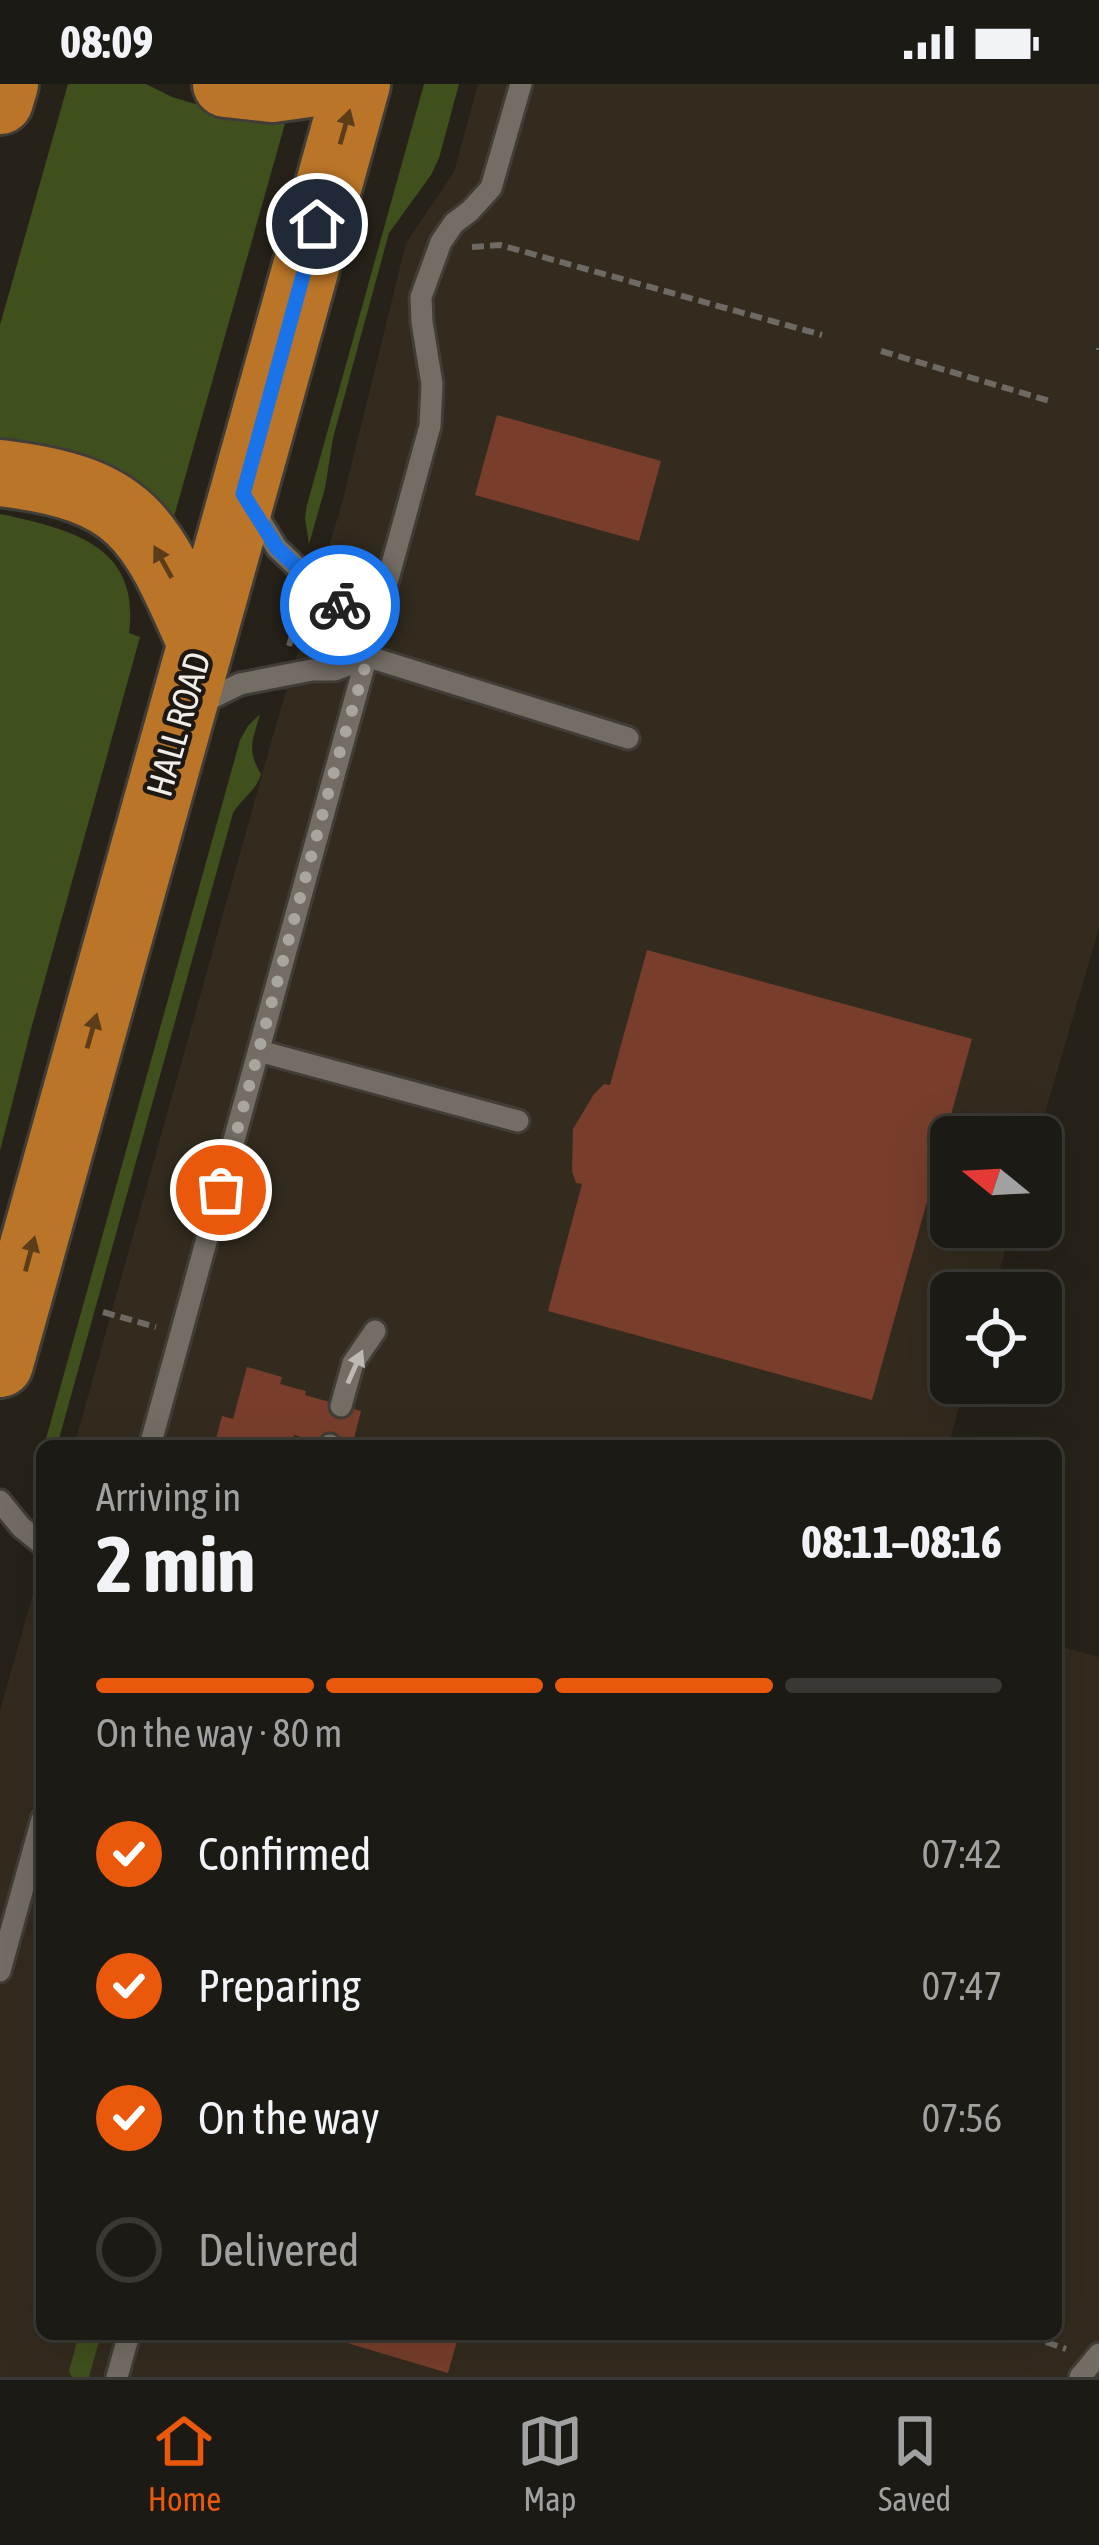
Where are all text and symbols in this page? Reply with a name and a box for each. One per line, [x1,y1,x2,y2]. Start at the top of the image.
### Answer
text: 08:09 [60,16,154,68]
one-way arrow [337,108,355,145]
pin [266,173,368,275]
icon: home [284,191,350,257]
one-way arrow [153,544,174,579]
courier [280,545,400,665]
icon: bike [307,572,373,638]
street label: HALL ROAD [137,647,219,801]
one-way arrow [83,1013,102,1050]
north arrow [930,1116,1062,1248]
map controls [930,1116,1062,1404]
pin [170,1139,272,1241]
icon: bag [188,1157,254,1223]
one-way arrow [21,1235,40,1272]
button: locate [930,1272,1062,1404]
one-way arrow [345,1349,365,1384]
text: Arriving in [96,1475,241,1519]
text: 08:11–08:16 [801,1516,1002,1568]
text: 2 min [96,1519,255,1609]
text: On the way · 80 m [96,1711,342,1755]
icon: check [96,1821,162,1887]
text: Confirmed [198,1828,371,1880]
text: 07:42 [922,1832,1002,1876]
icon: check [96,1953,162,2019]
text: Preparing [198,1960,361,2012]
text: 07:47 [922,1964,1002,2008]
icon: check [96,2085,162,2151]
text: On the way [198,2092,380,2144]
text: 07:56 [922,2096,1002,2140]
text: Delivered [198,2224,359,2276]
tab: Home [148,2408,221,2518]
tab: Map [517,2408,583,2518]
tab: Saved [878,2408,951,2518]

